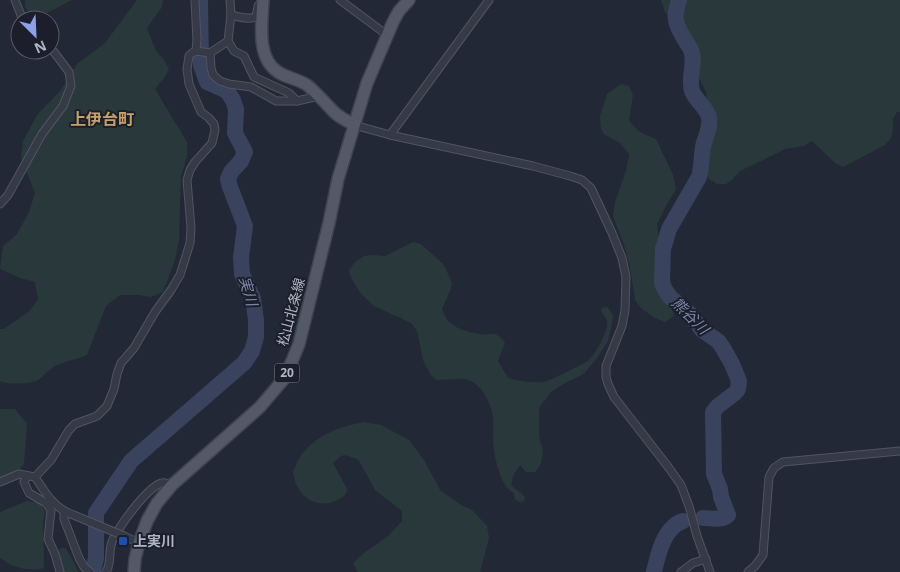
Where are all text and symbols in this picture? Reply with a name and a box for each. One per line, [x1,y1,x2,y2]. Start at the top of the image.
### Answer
north arrow [10,10,60,60]
text: N [31,36,50,58]
district label: 上伊台町 [70,108,134,130]
water label: 実川 [235,274,263,310]
street label: 松山北条線 [272,276,309,348]
water label: 熊谷川 [668,292,715,340]
road number: 20 [274,363,300,382]
place label: 上実川 [133,531,175,550]
marker: 上実川 [117,535,129,547]

